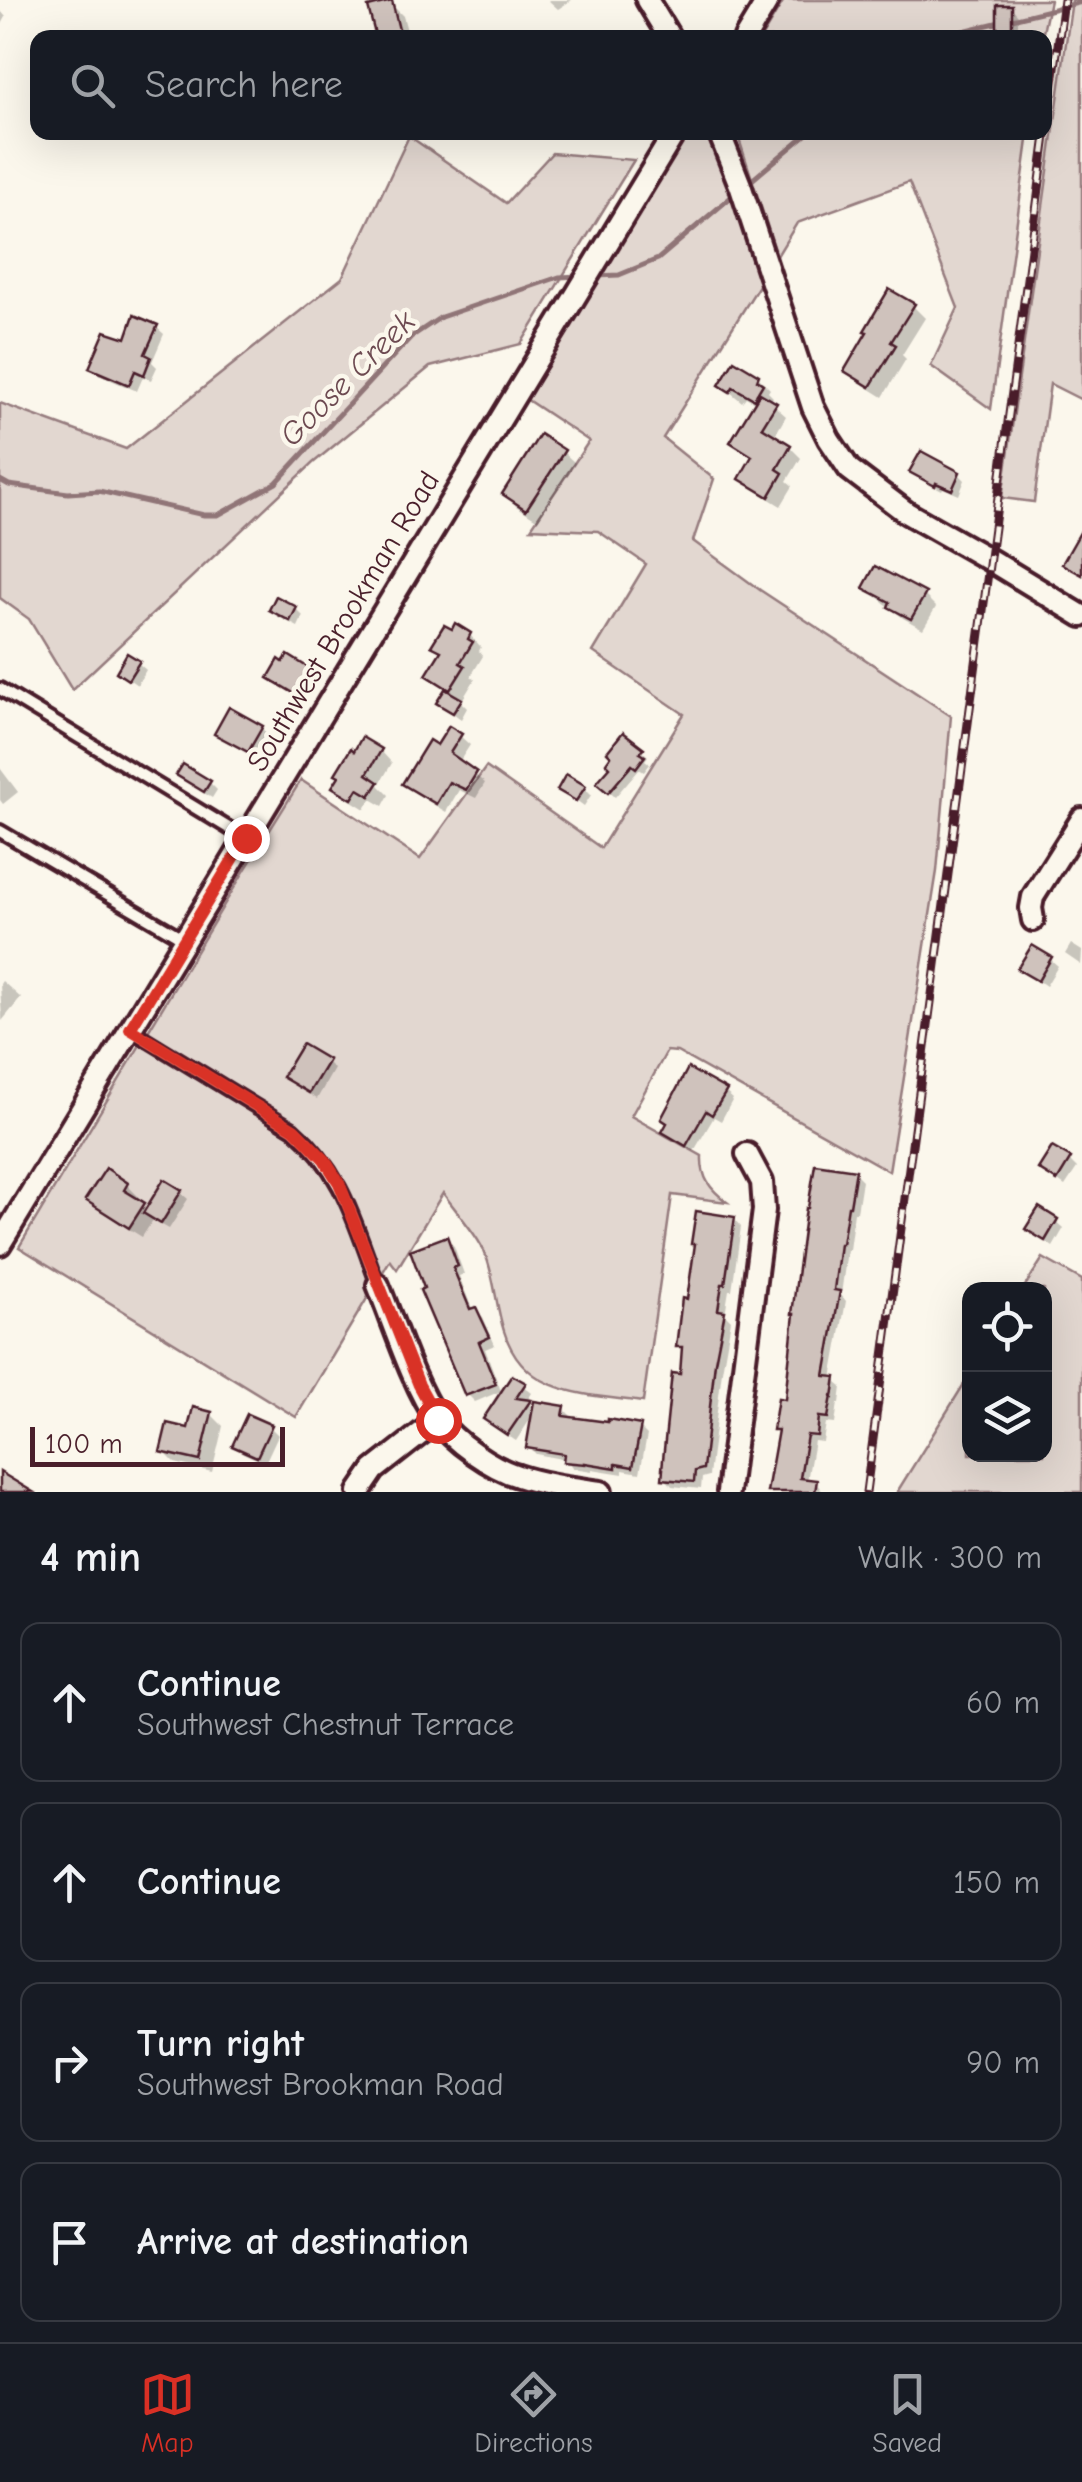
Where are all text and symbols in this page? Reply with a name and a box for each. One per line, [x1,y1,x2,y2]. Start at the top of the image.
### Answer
search box [30,30,1052,140]
icon: search [65,58,120,113]
text: Search here [145,63,343,107]
water label: Goose Creek [272,303,423,454]
street label: Southwest Brookman Road [240,465,447,778]
route end [224,816,270,862]
map controls [962,1282,1052,1462]
button: locate [962,1282,1052,1372]
button: layers [962,1372,1052,1462]
route start [416,1398,462,1444]
scale bar [30,1422,285,1466]
text: 100 m [45,1428,123,1460]
text: 4 min [40,1533,141,1582]
text: Walk · 300 m [858,1539,1042,1576]
text: Continue [137,1662,281,1706]
icon: ahead [42,1675,97,1730]
text: 60 m [966,1684,1040,1721]
text: Southwest Chestnut Terrace [137,1706,514,1743]
icon: ahead [42,1855,97,1910]
text: Continue [137,1860,281,1904]
text: 150 m [953,1864,1040,1901]
text: Turn right [137,2022,304,2066]
icon: right [42,2035,97,2090]
text: 90 m [966,2044,1040,2081]
text: Southwest Brookman Road [137,2066,504,2103]
icon: arrive [42,2215,97,2270]
text: Arrive at destination [137,2220,469,2264]
tab: Map [140,2367,195,2459]
tab: Directions [474,2367,593,2459]
tab: Saved [872,2367,942,2459]

